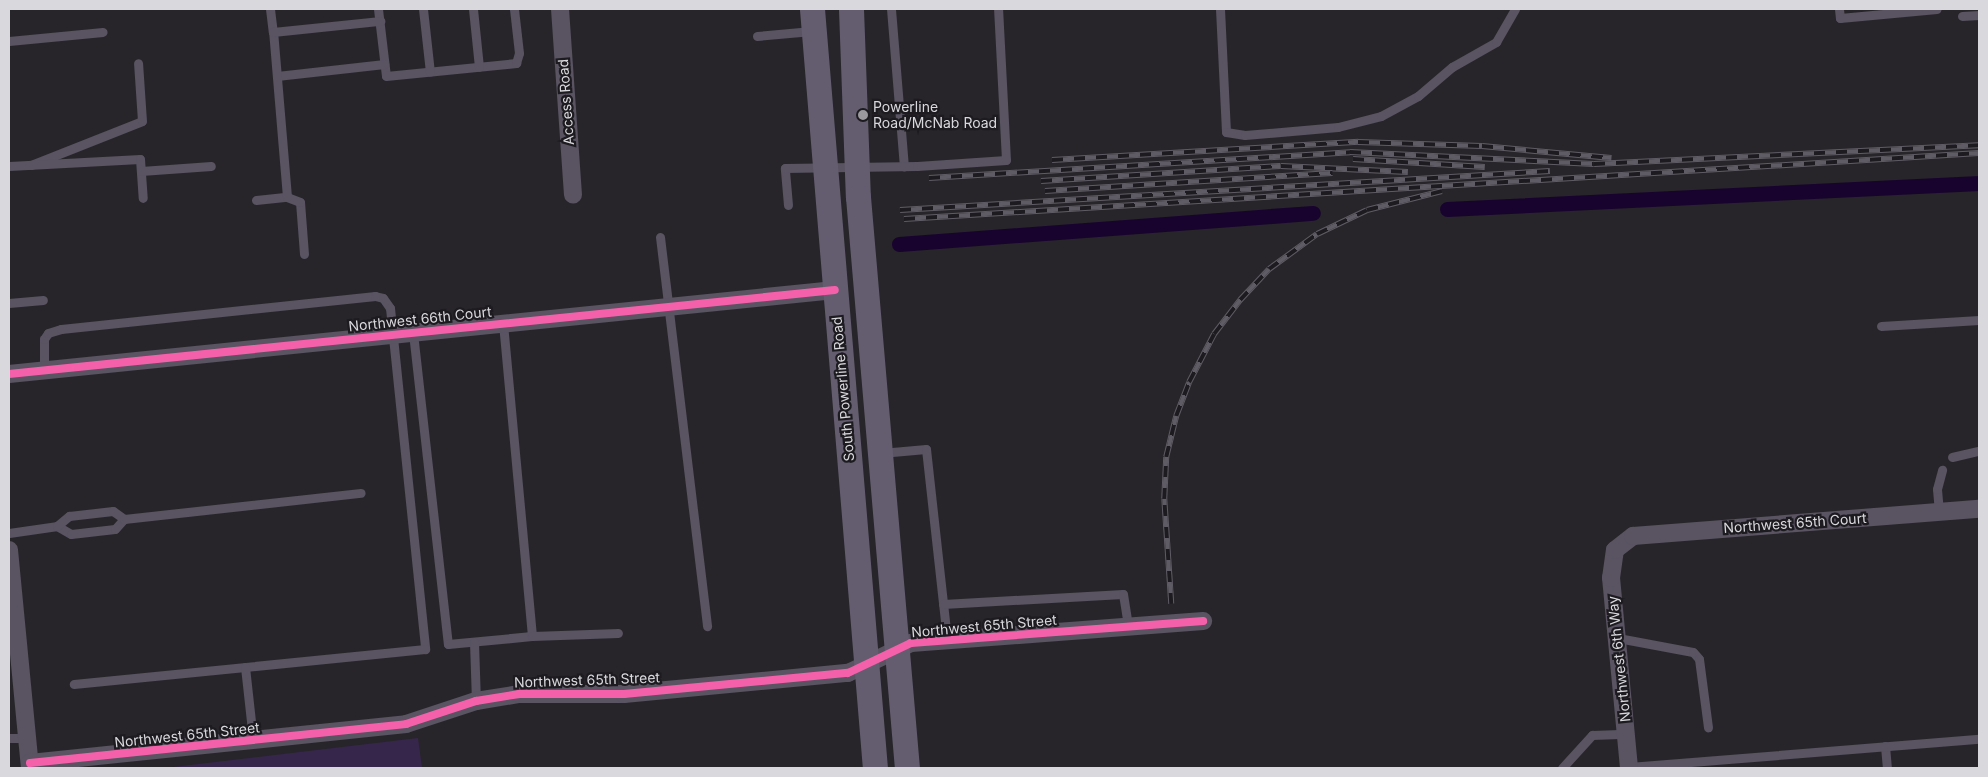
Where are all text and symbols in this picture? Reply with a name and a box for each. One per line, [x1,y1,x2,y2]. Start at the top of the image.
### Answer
street label: Access Road [555,58,577,146]
place label: Powerline Road/McNab Road [873,99,997,132]
marker: Powerline Road/McNab Road [857,109,869,121]
street label: Northwest 66th Court [348,303,492,335]
street label: South Powerline Road [828,316,858,462]
street label: Northwest 65th Court [1723,510,1867,536]
street label: Northwest 6th Way [1604,595,1634,723]
street label: Northwest 65th Street [911,611,1057,641]
street label: Northwest 65th Street [514,669,660,691]
street label: Northwest 65th Street [113,719,261,751]

